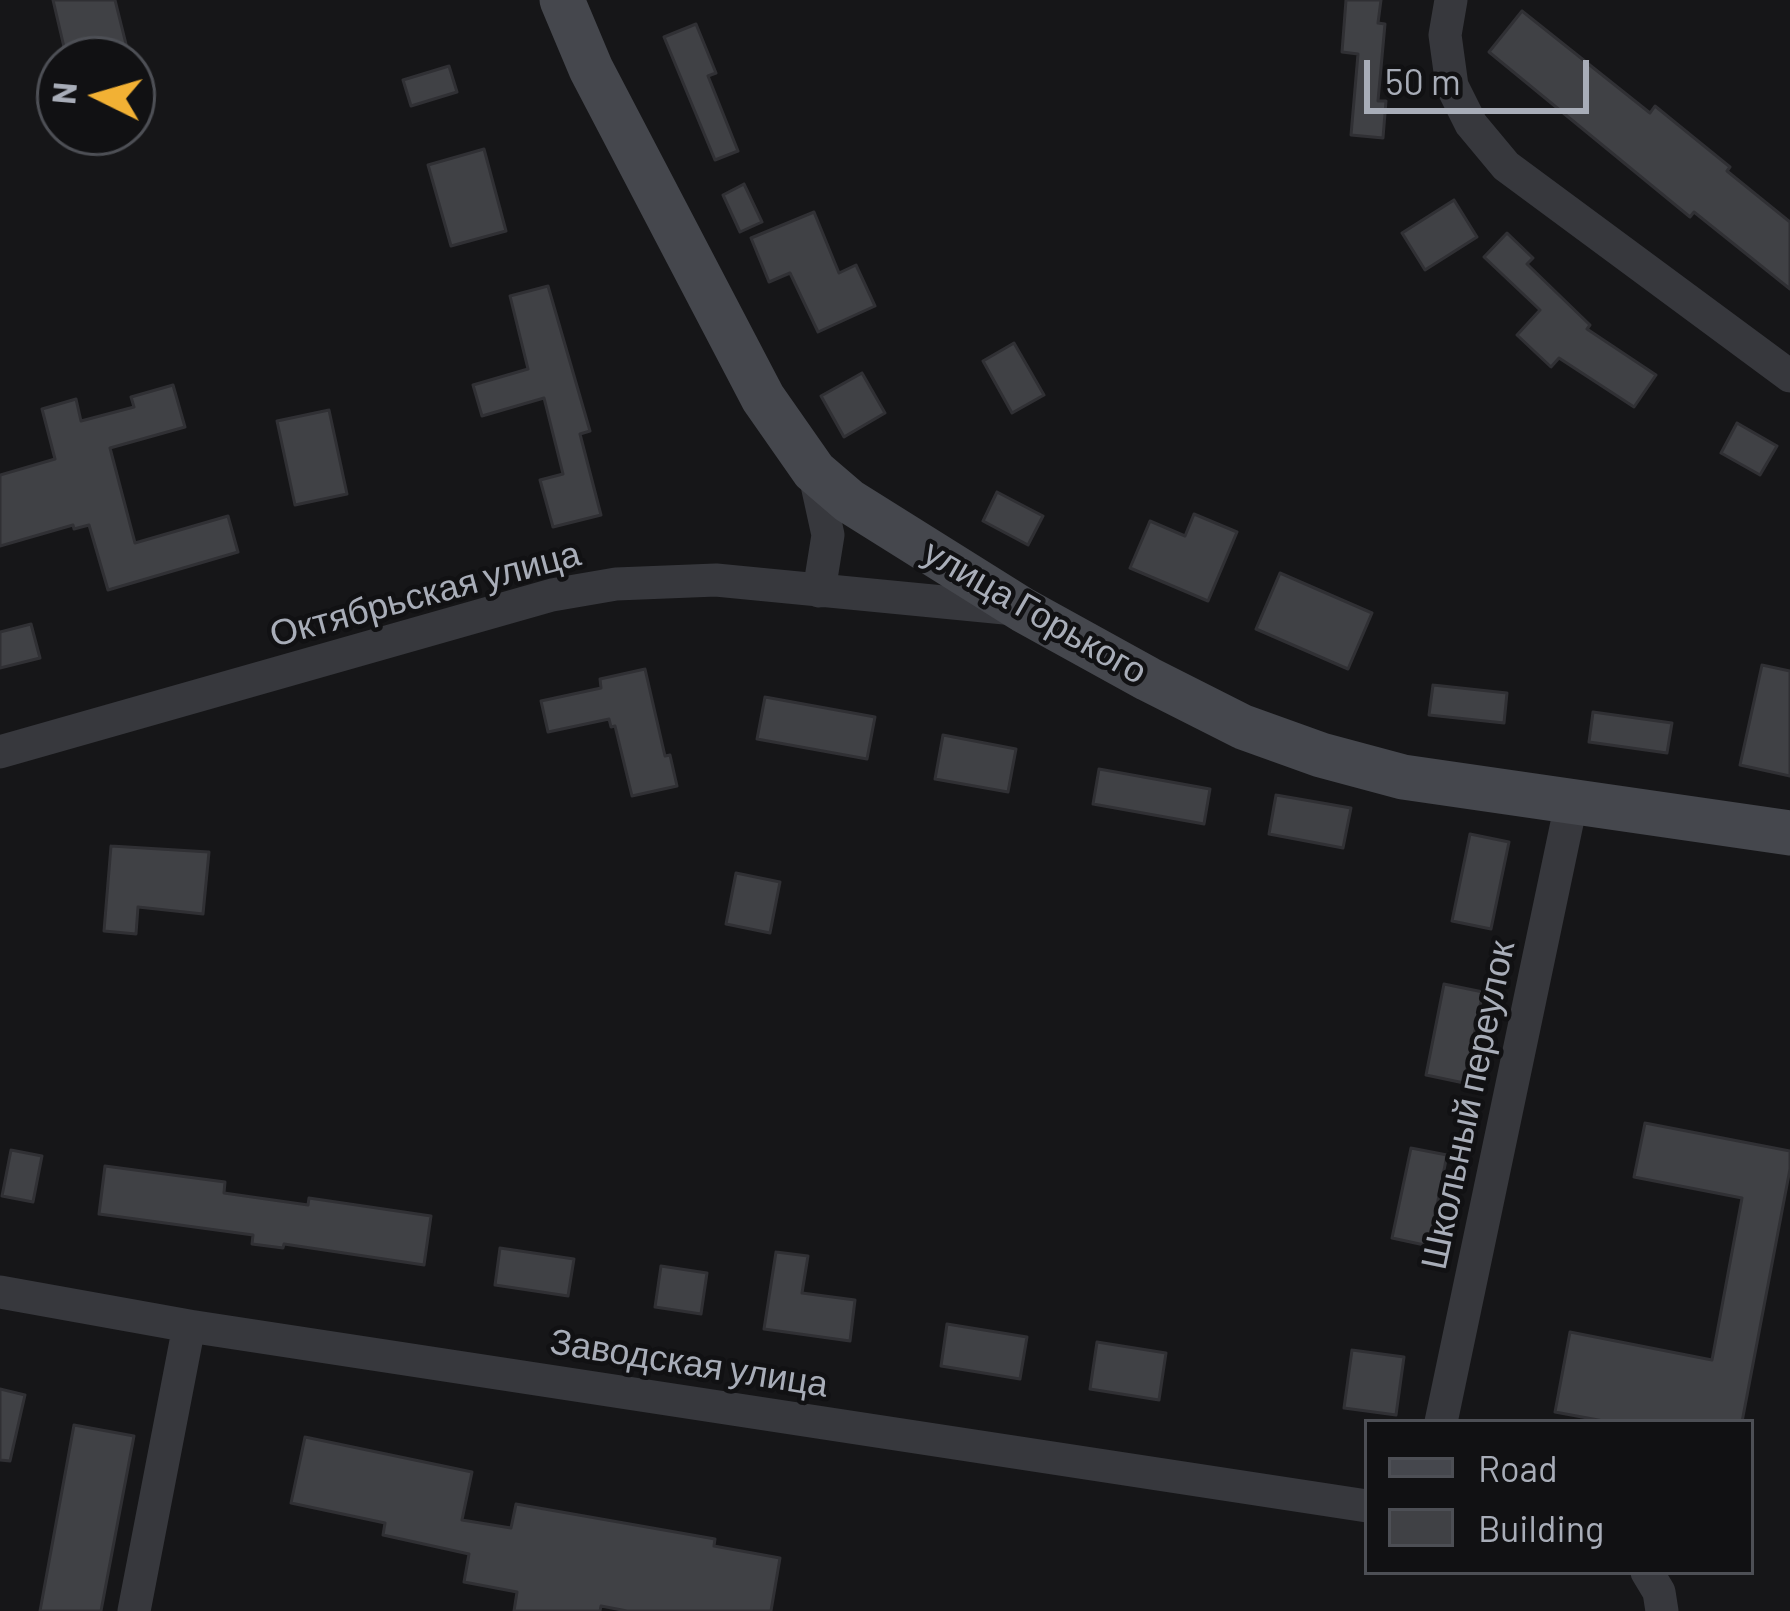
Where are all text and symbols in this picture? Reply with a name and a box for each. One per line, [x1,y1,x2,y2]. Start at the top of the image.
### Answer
north arrow [36,36,156,156]
scale bar [1370,36,1595,110]
text: 50 m [1385,59,1461,102]
text: N [42,80,84,106]
street label: улица Горького [916,531,1154,693]
street label: Октябрьская улица [265,532,585,656]
street label: Школьный переулок [1412,937,1524,1273]
street label: Заводская улица [547,1320,831,1406]
legend [1364,1419,1754,1575]
text: Road [1478,1446,1558,1489]
text: Building [1478,1506,1604,1549]

